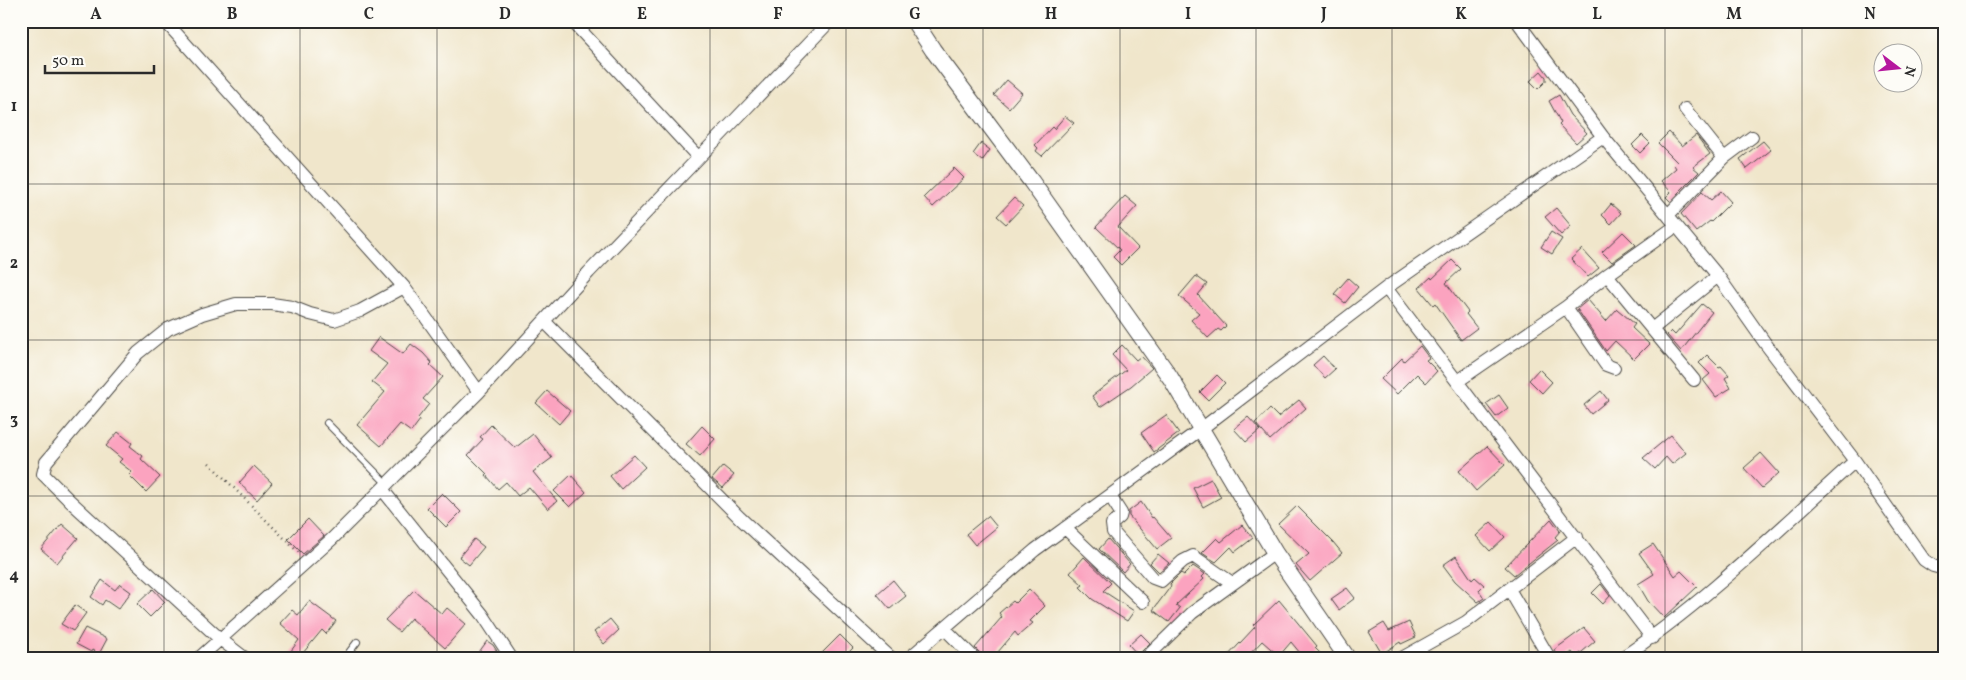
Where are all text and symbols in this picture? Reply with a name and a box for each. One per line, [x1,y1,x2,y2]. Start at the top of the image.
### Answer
text: A [90,4,102,26]
text: B [227,4,238,26]
text: C [364,4,374,26]
text: D [499,4,511,26]
text: E [637,4,647,26]
text: F [773,4,783,26]
text: G [909,4,921,26]
text: H [1045,4,1057,26]
text: I [1185,4,1191,26]
text: J [1320,4,1327,26]
text: K [1455,4,1467,26]
text: L [1592,4,1602,26]
text: M [1726,4,1742,26]
text: N [1864,4,1876,26]
scale bar [45,42,154,74]
north arrow [1874,42,1924,92]
text: 50 m [52,51,84,72]
text: N [1899,64,1920,79]
text: 1 [11,96,17,118]
text: 2 [10,253,18,275]
text: 3 [10,409,18,431]
text: 4 [9,565,19,587]

